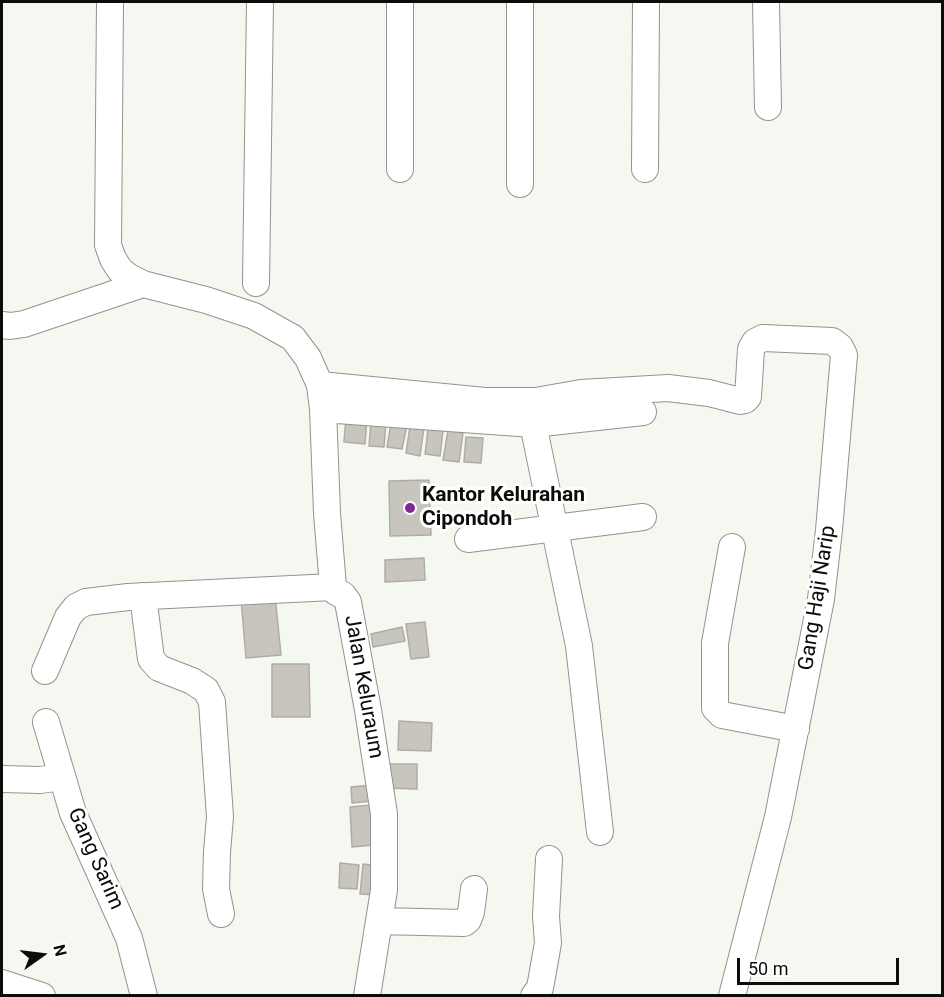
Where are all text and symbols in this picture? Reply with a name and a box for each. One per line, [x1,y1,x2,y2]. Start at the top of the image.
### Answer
place label: Kantor Kelurahan Cipondoh [422,483,585,533]
marker: Kantor Kelurahan Cipondoh [403,501,417,515]
street label: Gang Haji Narip [794,524,842,672]
street label: Jalan Keluraum [338,613,388,761]
street label: Gang Sarim [61,804,129,914]
north arrow [12,925,72,985]
text: N [49,943,71,958]
scale bar [740,946,902,984]
text: 50 m [748,958,788,979]

